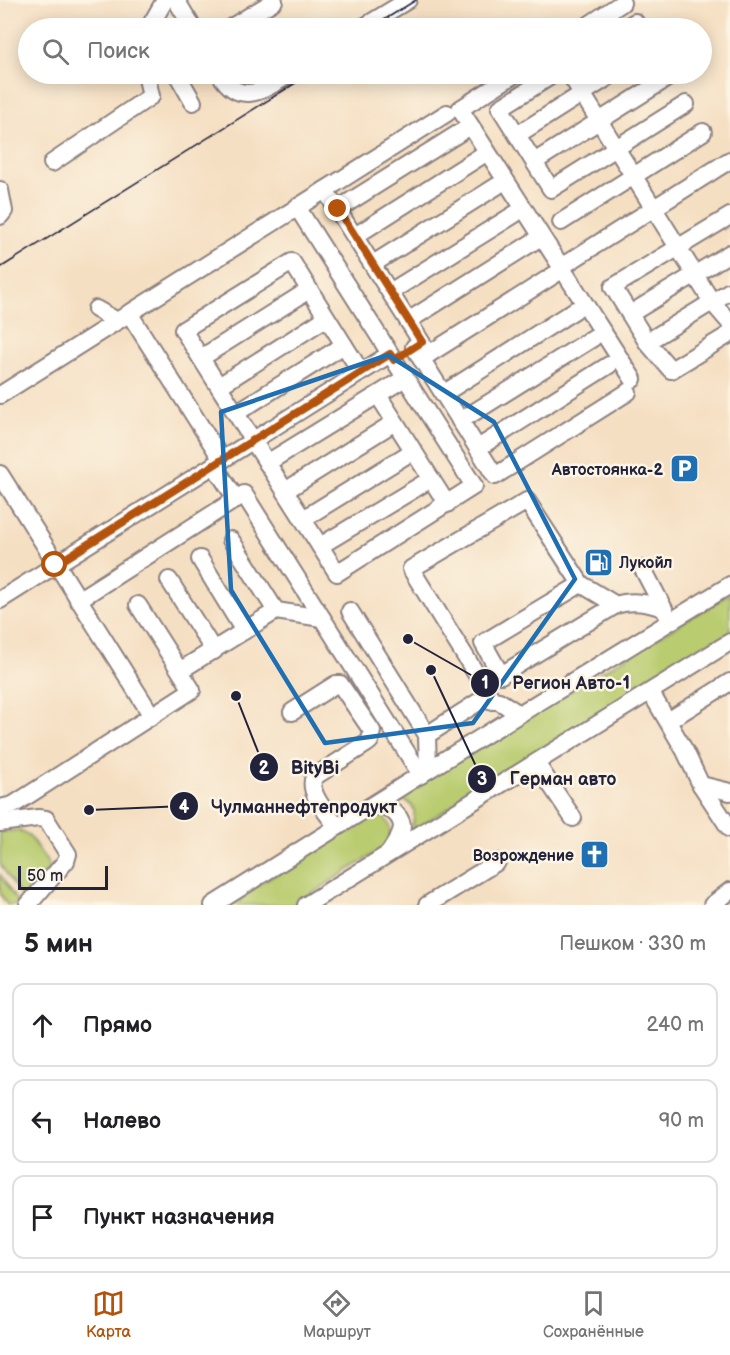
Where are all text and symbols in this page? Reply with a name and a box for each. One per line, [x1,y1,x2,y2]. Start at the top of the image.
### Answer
search box [18,18,712,84]
icon: search [39,35,72,68]
text: Поиск [87,38,150,65]
route end [324,195,350,221]
parking icon: Автостоянка-2 [668,453,700,485]
place label: Автостоянка-2 [551,461,663,480]
fuel station icon: Лукойл [582,546,614,578]
route start [41,551,67,577]
place label: Лукойл [618,554,673,573]
callout: Регион Авто-1 [470,665,642,701]
text: 1 [481,673,489,694]
text: Регион Авто-1 [512,673,630,694]
callout: BityBi [249,749,351,785]
text: 2 [259,758,270,779]
text: BityBi [291,758,339,779]
callout: Герман авто [467,761,628,797]
text: 3 [477,769,487,790]
text: Герман авто [510,769,617,790]
callout: Чулманнефтепродукт [169,788,409,824]
text: 4 [179,797,190,818]
text: Чулманнефтепродукт [211,797,398,818]
church icon: Возрождение [579,839,611,871]
place label: Возрождение [473,847,574,866]
scale bar [18,863,108,890]
text: 50 m [27,867,63,886]
text: 5 мин [24,929,93,960]
text: Пешком · 330 m [559,932,706,956]
icon: ahead [26,1009,59,1042]
text: Прямо [83,1012,152,1039]
text: 240 m [647,1013,704,1037]
icon: left [26,1105,59,1138]
text: Налево [83,1108,161,1135]
text: 90 m [659,1109,704,1133]
icon: arrive [26,1201,59,1234]
text: Пункт назначения [83,1204,275,1231]
tab: Карта [86,1287,131,1342]
tab: Маршрут [303,1287,371,1342]
tab: Сохранённые [543,1287,644,1342]

